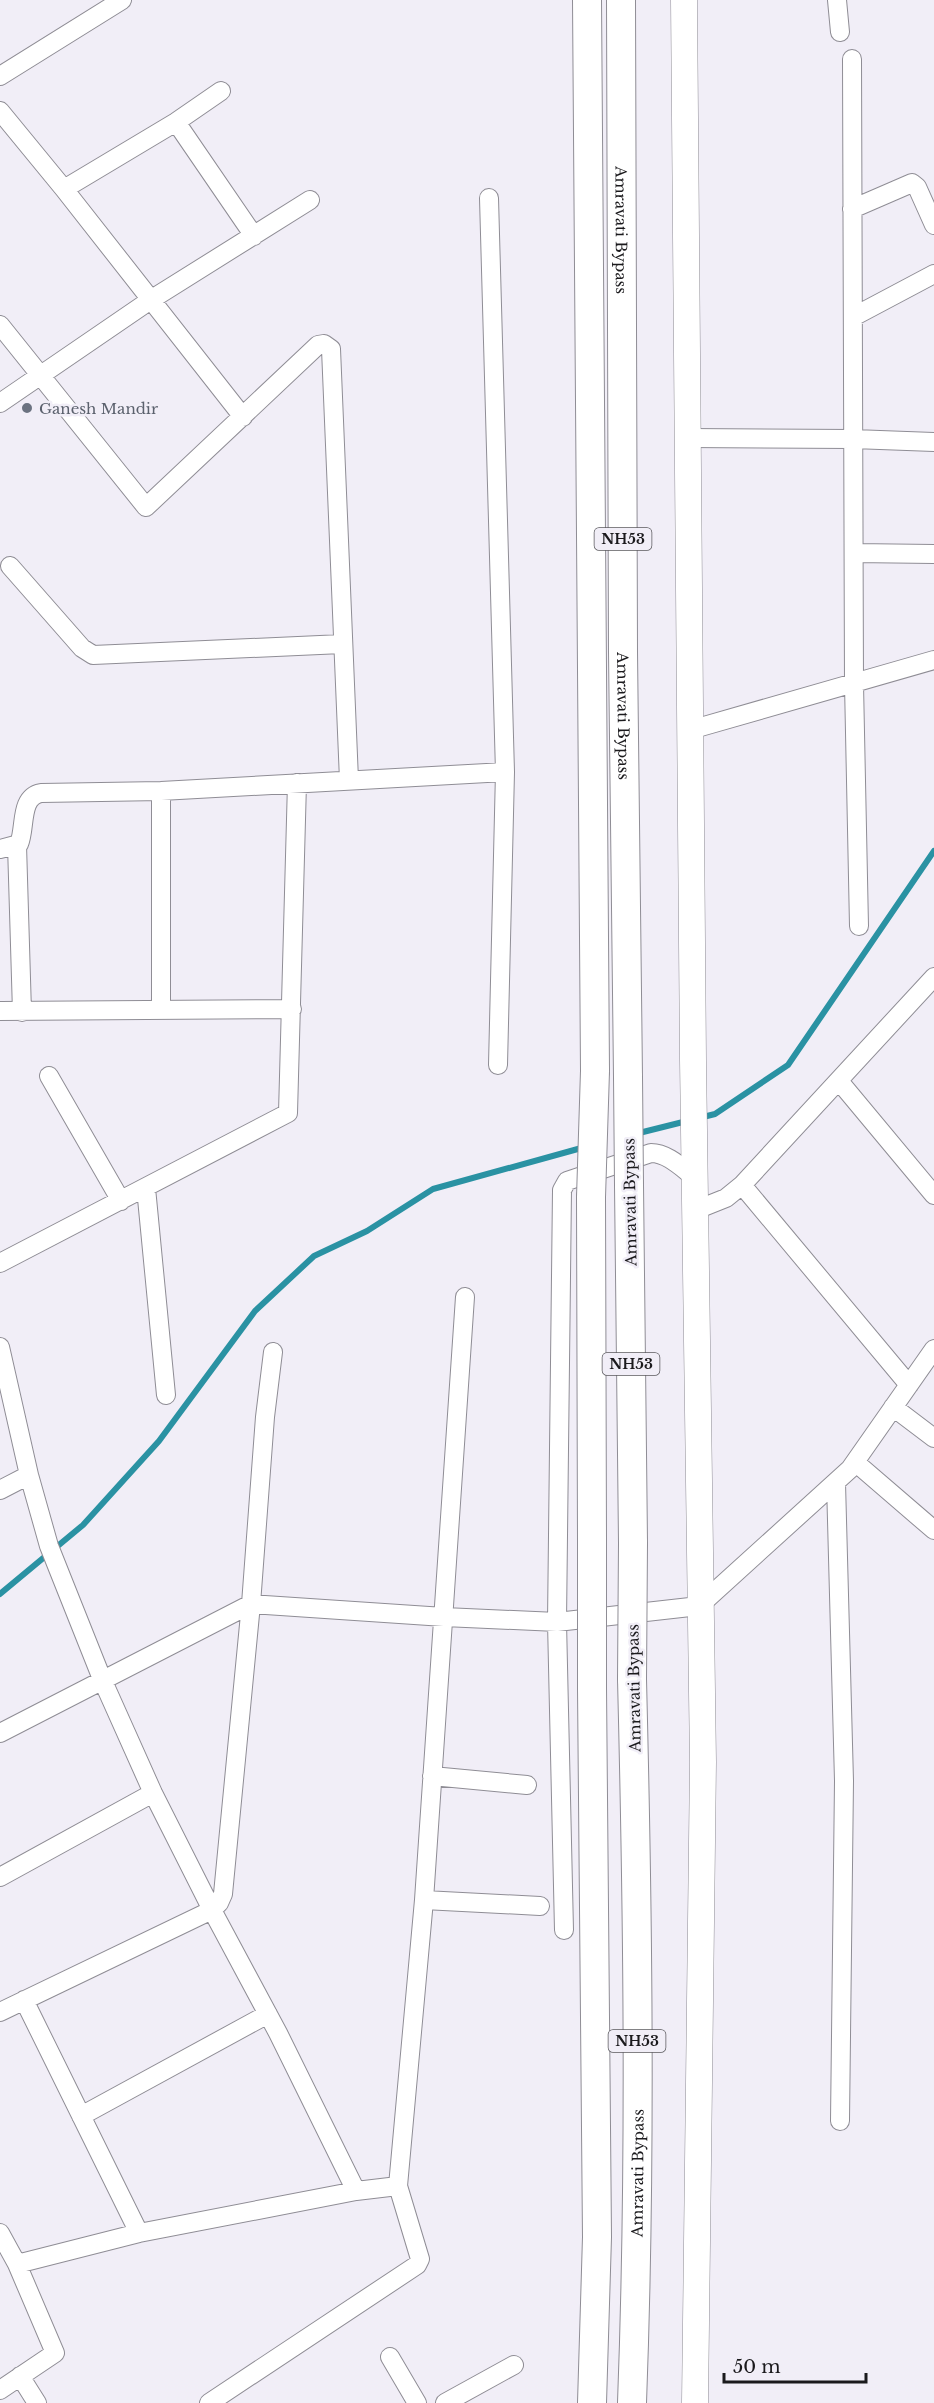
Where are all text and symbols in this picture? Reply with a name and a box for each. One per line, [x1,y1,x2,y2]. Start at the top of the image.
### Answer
street label: Amravati Bypass [612,165,631,294]
place label: Ganesh Mandir [39,399,159,418]
marker: Ganesh Mandir [20,401,34,415]
road number: NH53 [594,528,652,550]
street label: Amravati Bypass [613,651,634,780]
street label: Amravati Bypass [619,1138,641,1267]
road number: NH53 [602,1353,660,1375]
street label: Amravati Bypass [623,1624,645,1753]
road number: NH53 [608,2030,666,2052]
street label: Amravati Bypass [627,2109,647,2238]
scale bar [724,2346,866,2384]
text: 50 m [733,2356,781,2378]

